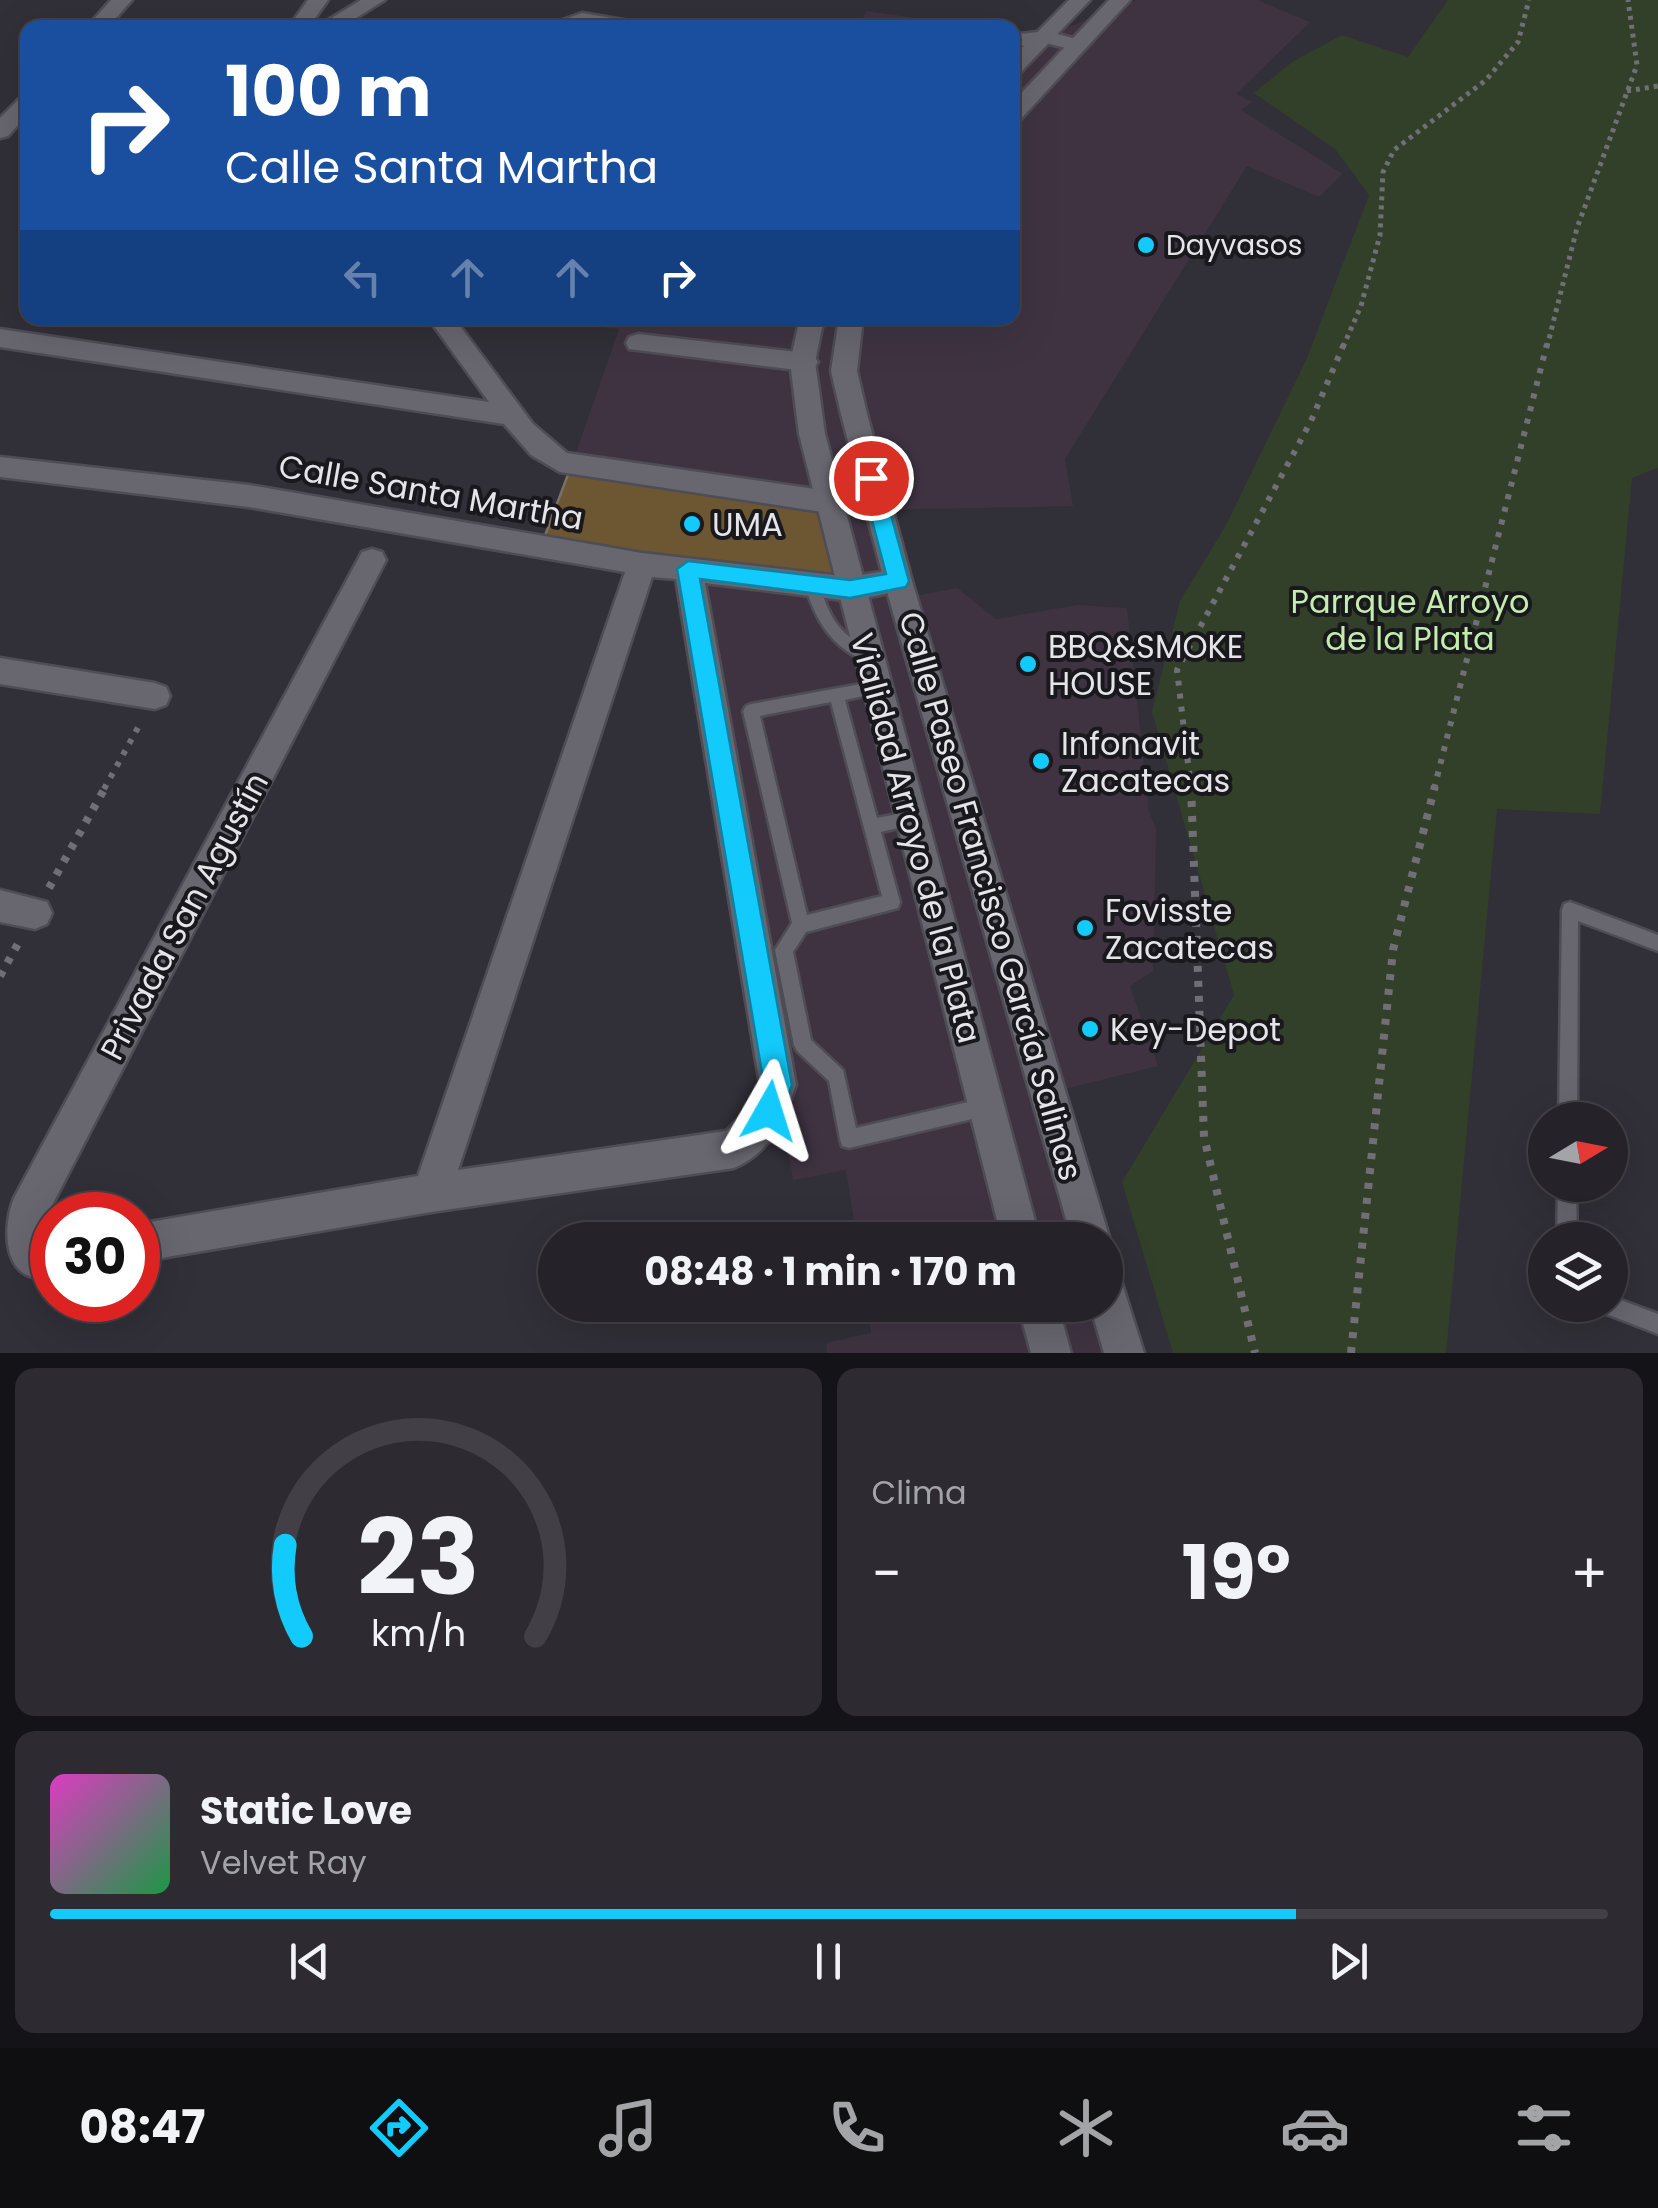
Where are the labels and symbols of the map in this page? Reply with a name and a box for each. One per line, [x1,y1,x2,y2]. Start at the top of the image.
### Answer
place label: Dayvasos [1166,226,1302,265]
marker: Dayvasos [1135,234,1157,256]
pin [829,436,914,521]
street label: Calle Santa Martha [275,443,587,541]
place label: UMA [712,502,783,547]
marker: UMA [681,513,703,535]
park label: Parrque Arroyo de la Plata [1291,579,1529,661]
street label: Calle Paseo Francisco García Salinas [888,606,1094,1186]
place label: BBQ&SMOKE HOUSE [1048,624,1243,706]
street label: Vialidad Arroyo de la Plata [840,628,992,1048]
marker: BBQ&SMOKE HOUSE [1017,653,1039,675]
place label: Infonavit Zacatecas [1061,721,1230,803]
marker: Infonavit Zacatecas [1030,750,1052,772]
street label: Privada San Agustín [89,764,279,1068]
place label: Fovisste Zacatecas [1105,888,1274,970]
marker: Fovisste Zacatecas [1074,917,1096,939]
place label: Key-Depot [1110,1007,1281,1052]
marker: Key-Depot [1079,1018,1101,1040]
position arrow [717,1059,821,1163]
north arrow [1528,1102,1628,1202]
speed limit sign: 30 [30,1192,160,1322]

